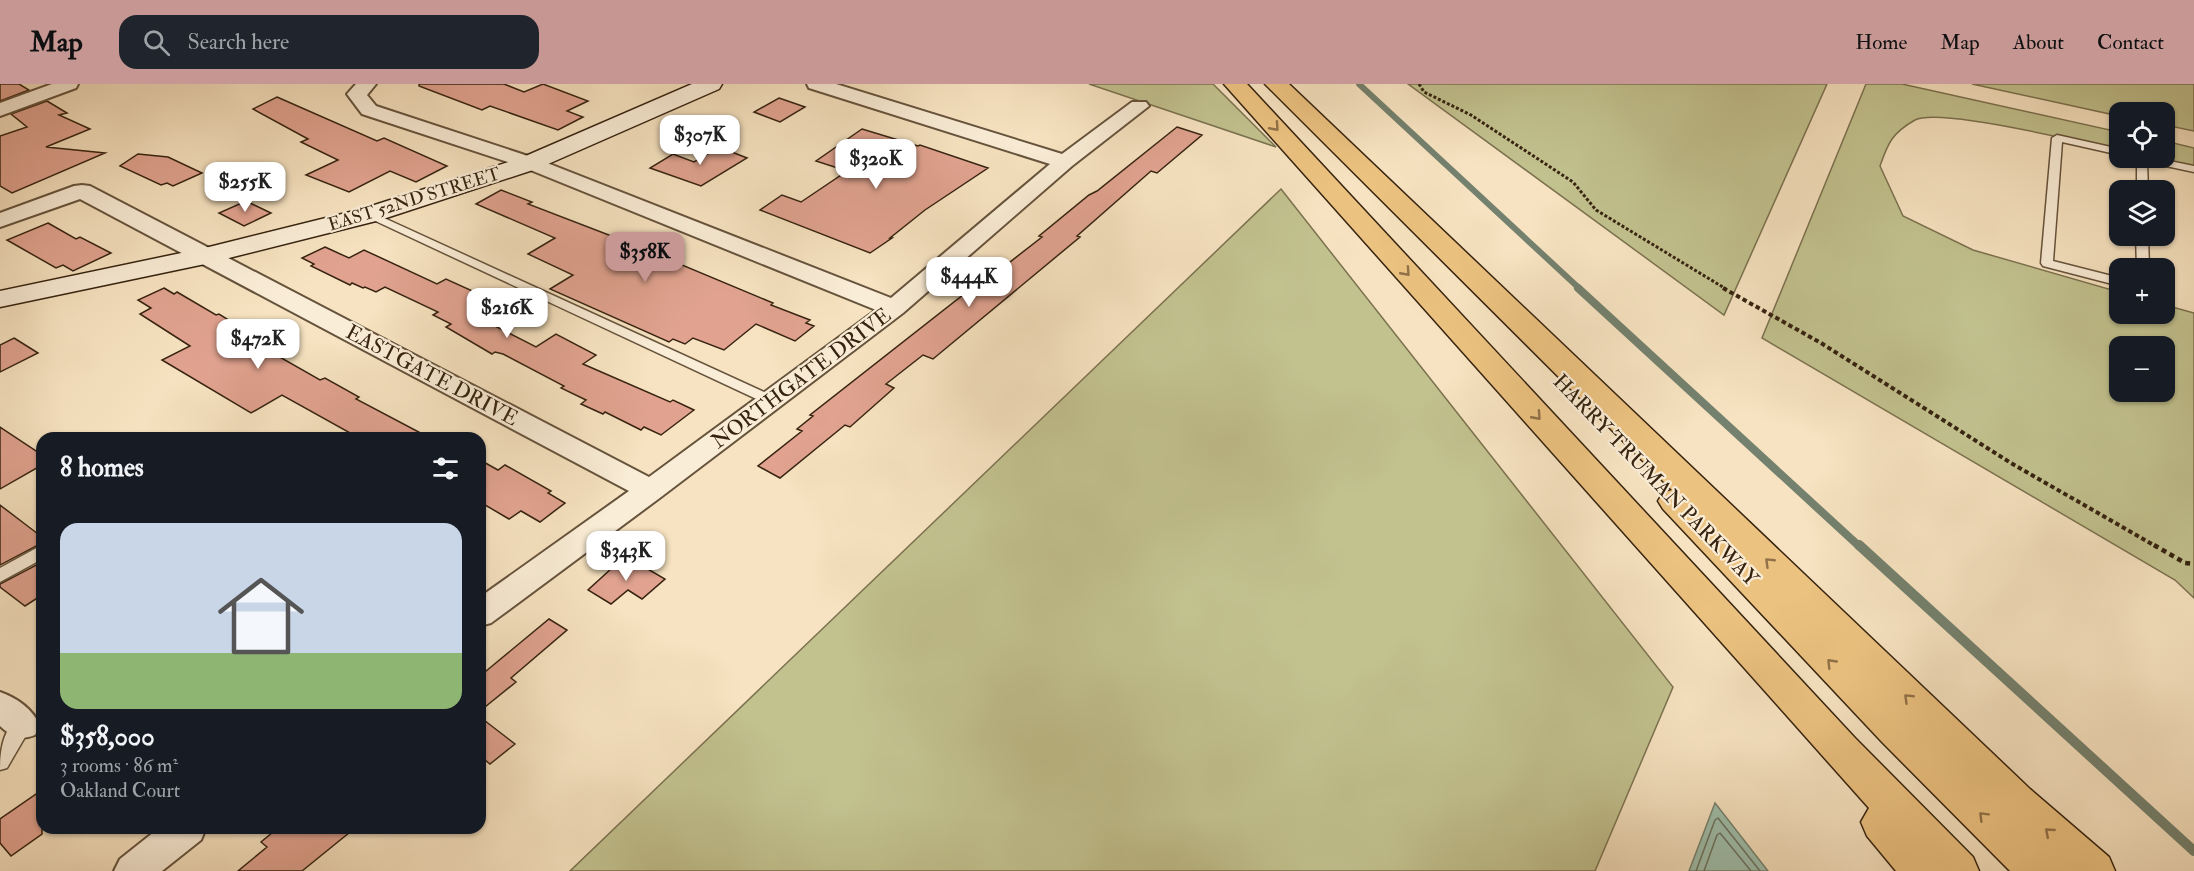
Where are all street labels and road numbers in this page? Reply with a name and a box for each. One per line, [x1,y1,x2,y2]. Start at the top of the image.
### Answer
street label: EAST 52ND STREET [325,162,504,237]
street label: NORTHGATE DRIVE [706,302,897,455]
street label: EASTGATE DRIVE [341,319,523,432]
street label: HARRY TRUMAN PARKWAY [1547,368,1765,593]

